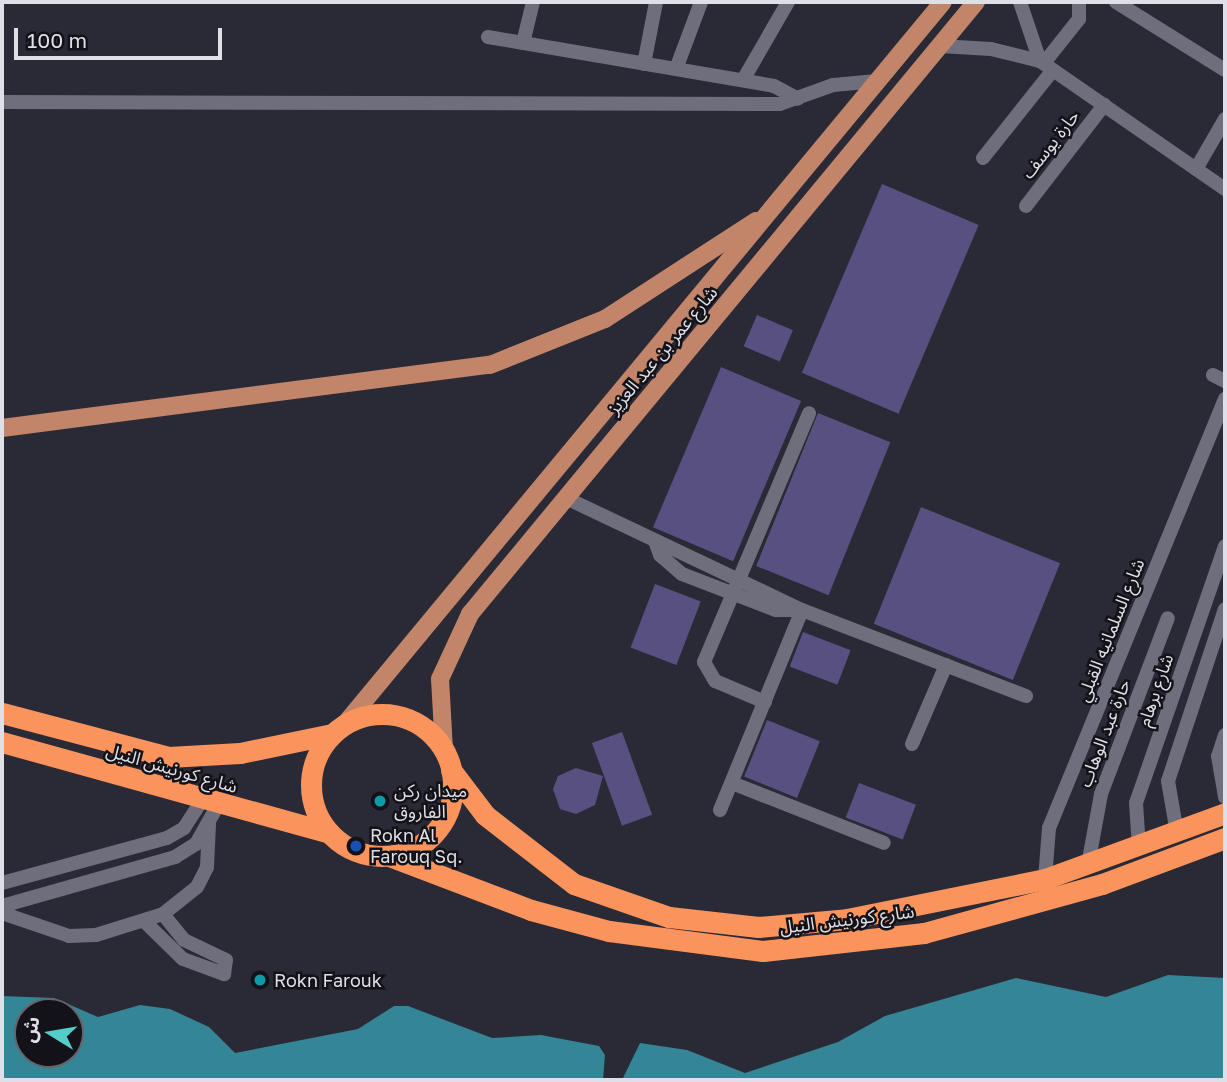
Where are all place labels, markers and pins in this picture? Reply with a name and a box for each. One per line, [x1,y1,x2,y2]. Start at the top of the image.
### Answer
place label: ميدان ركن الفاروق [394,780,467,822]
marker: ميدان ركن الفاروق [372,793,388,809]
place label: Rokn Al Farouq Sq. [370,825,463,868]
marker: Rokn Al Farouq Sq. [348,838,364,854]
place label: Rokn Farouk [274,969,382,991]
marker: Rokn Farouk [252,972,268,988]

